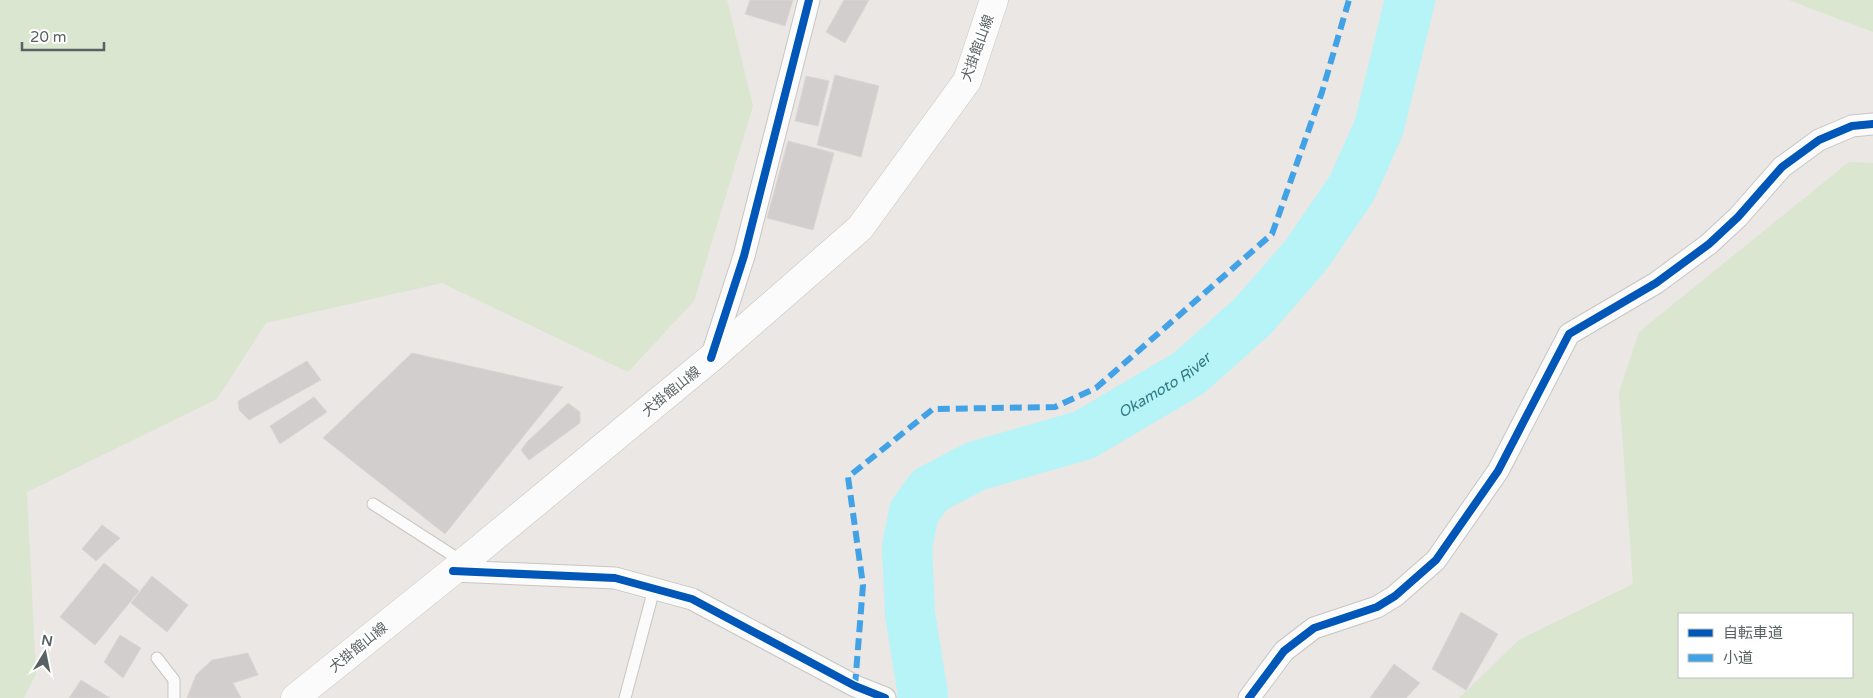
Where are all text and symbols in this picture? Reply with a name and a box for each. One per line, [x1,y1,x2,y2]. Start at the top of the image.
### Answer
street label: 犬掛館山線 [958,12,997,84]
scale bar [22,20,105,52]
text: 20 m [30,28,67,46]
water label: Okamoto River [1115,348,1216,422]
street label: 犬掛館山線 [639,363,704,420]
legend [1678,613,1853,678]
street label: 犬掛館山線 [326,619,391,676]
text: 自転車道 [1723,624,1783,642]
north arrow [20,628,70,678]
text: N [40,631,54,650]
text: 小道 [1723,649,1753,667]

